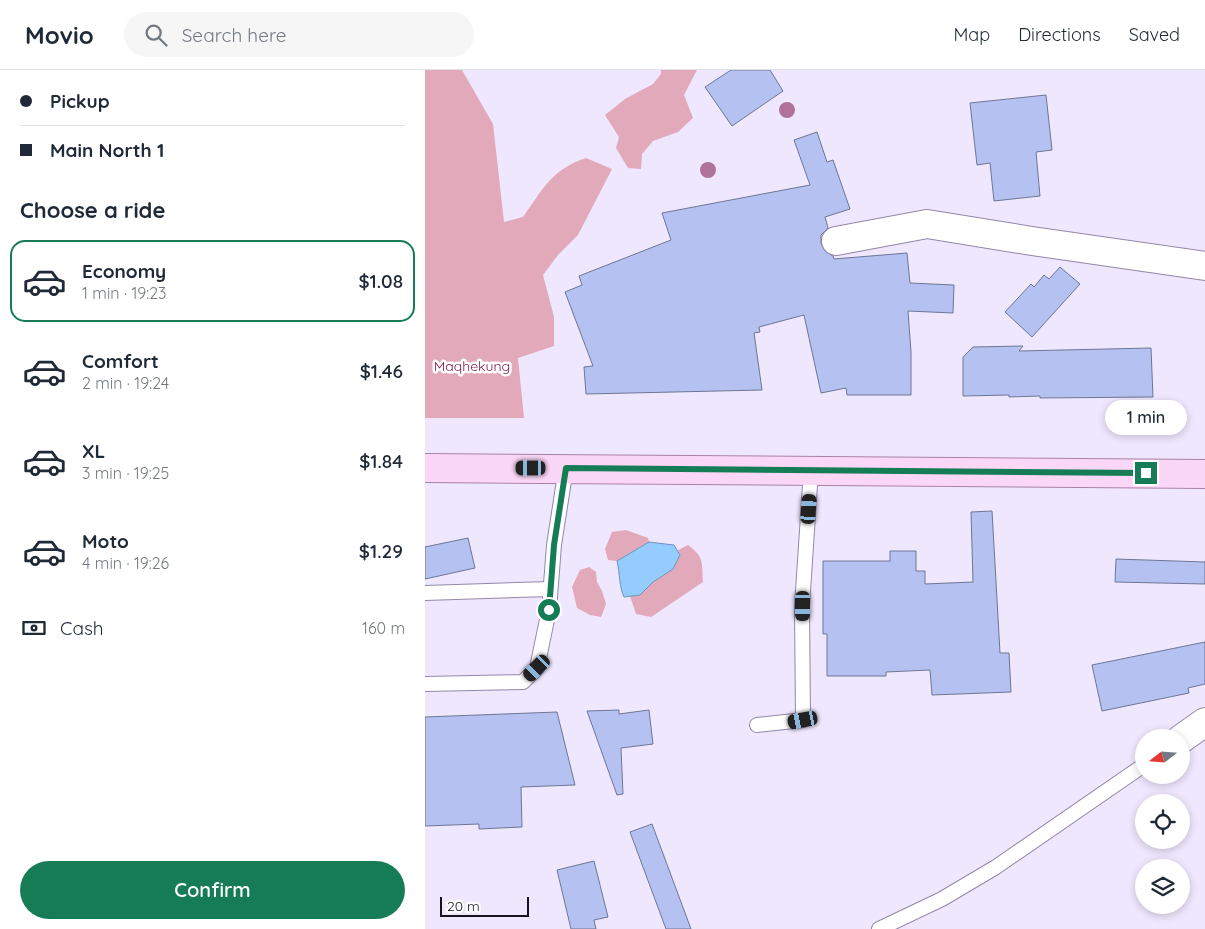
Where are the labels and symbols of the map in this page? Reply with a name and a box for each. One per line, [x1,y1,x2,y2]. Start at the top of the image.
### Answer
park label: Maqhekung [434,357,510,375]
callout: 1 min [1105,400,1187,436]
car [516,461,546,476]
route end [1135,462,1157,484]
car [800,494,817,524]
car [795,591,810,621]
route start [538,599,560,621]
car [521,652,552,684]
car [786,710,819,730]
north arrow [1135,729,1190,784]
scale bar [440,894,529,917]

